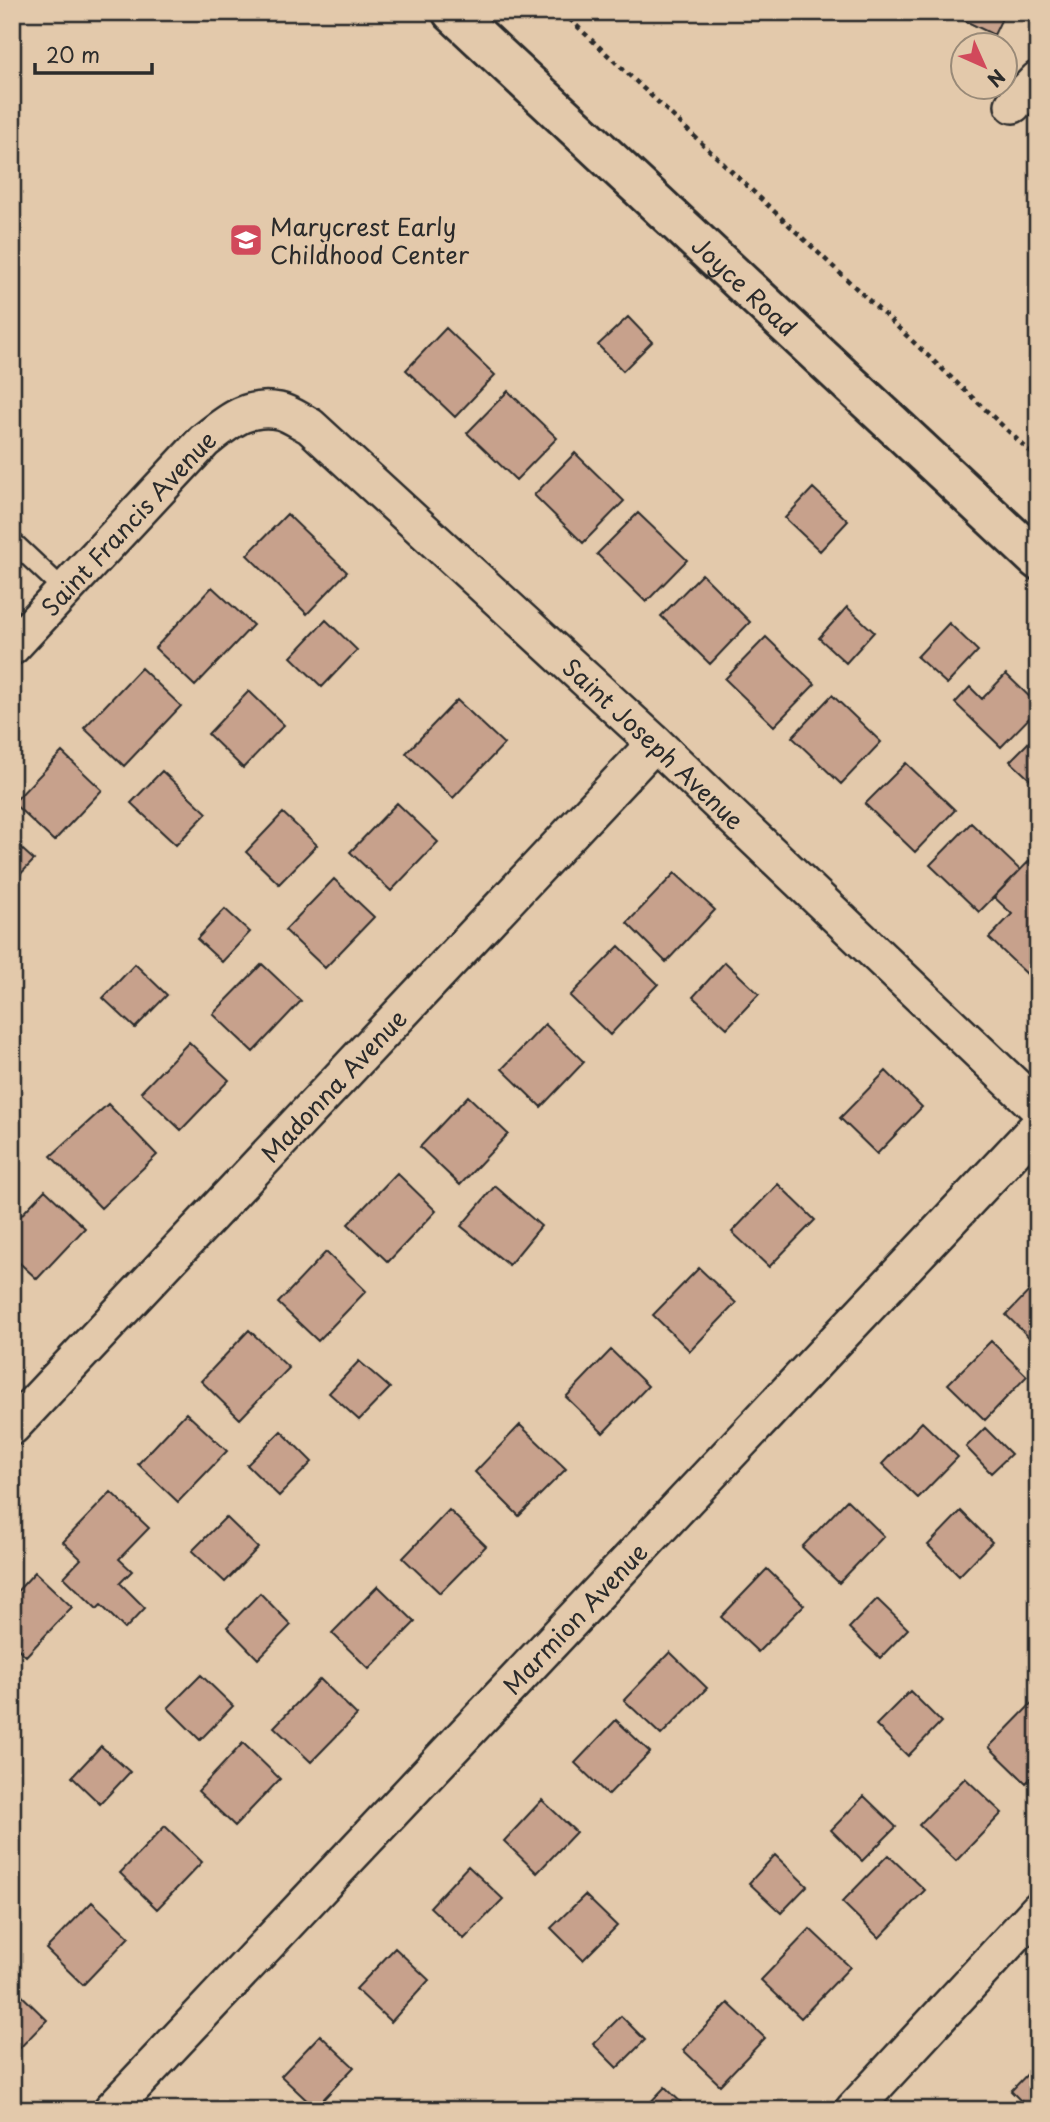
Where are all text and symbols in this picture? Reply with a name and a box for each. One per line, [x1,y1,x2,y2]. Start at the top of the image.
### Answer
scale bar [35,32,152,76]
north arrow [948,32,1018,102]
text: 20 m [46,38,100,70]
text: N [982,64,1012,94]
place label: Marycrest Early Childhood Center [270,208,470,272]
school or university icon: Marycrest Early Childhood Center [227,221,265,259]
street label: Joyce Road [684,228,806,344]
street label: Saint Francis Avenue [32,421,223,624]
street label: Saint Joseph Avenue [555,649,753,837]
street label: Madonna Avenue [252,1001,414,1170]
street label: Marmion Avenue [494,1534,655,1702]

